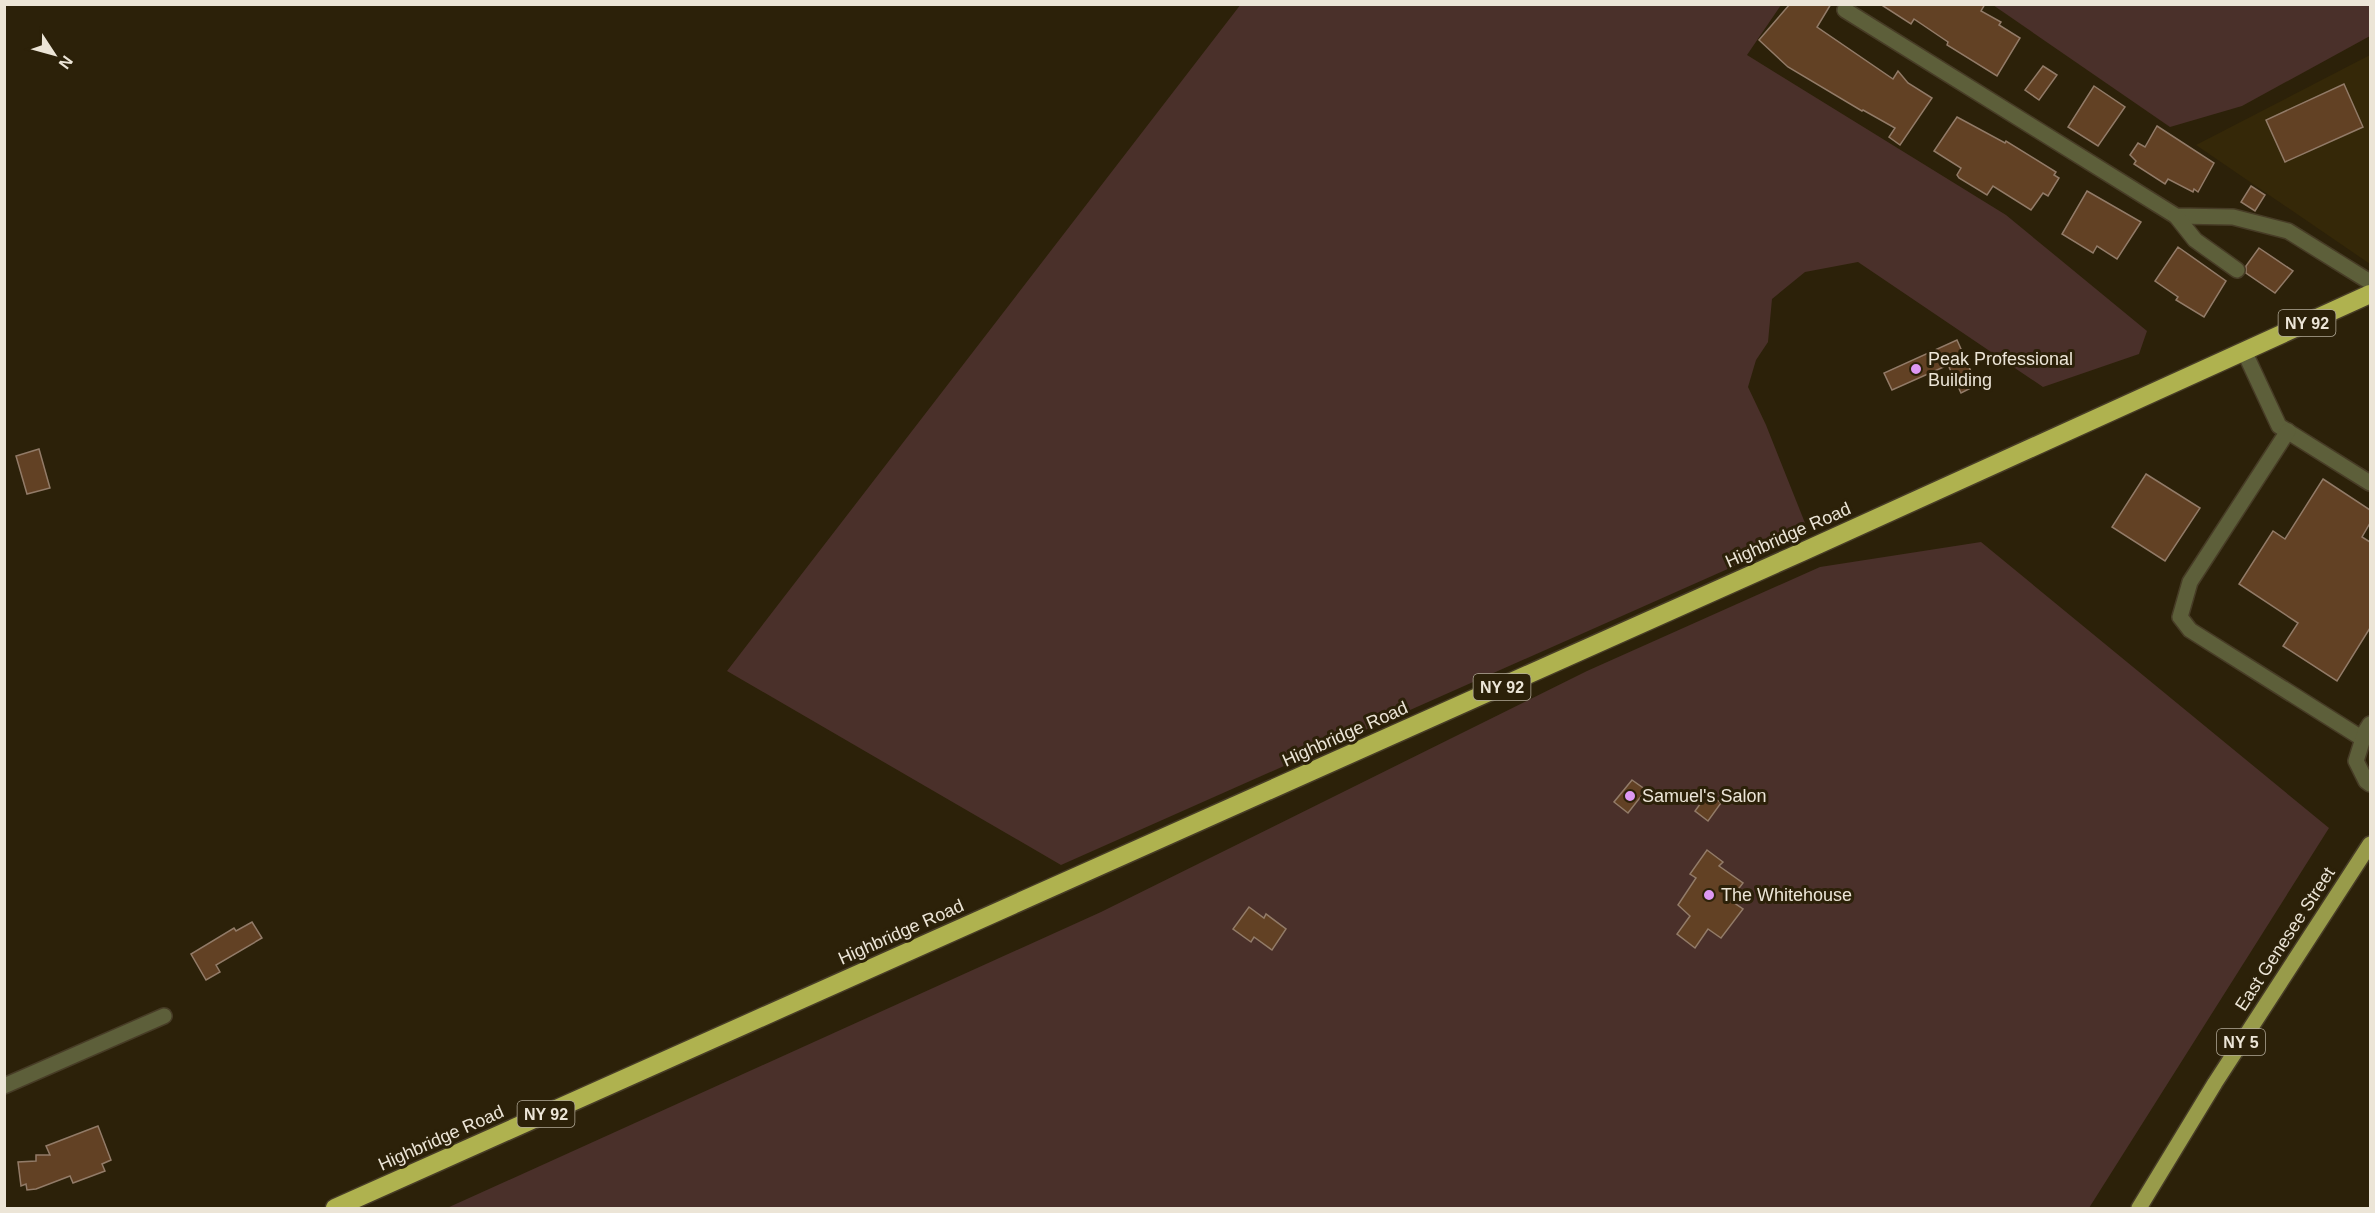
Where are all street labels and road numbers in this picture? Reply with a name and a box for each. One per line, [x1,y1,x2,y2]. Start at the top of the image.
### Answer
road number: NY 92 [2278,310,2336,336]
street label: Highbridge Road [1722,498,1854,572]
road number: NY 92 [1474,674,1530,700]
street label: Highbridge Road [1279,697,1411,771]
street label: East Genesee Street [2231,863,2339,1015]
street label: Highbridge Road [835,895,967,969]
road number: NY 5 [2217,1029,2265,1055]
street label: Highbridge Road [375,1101,507,1175]
road number: NY 92 [518,1101,574,1127]

